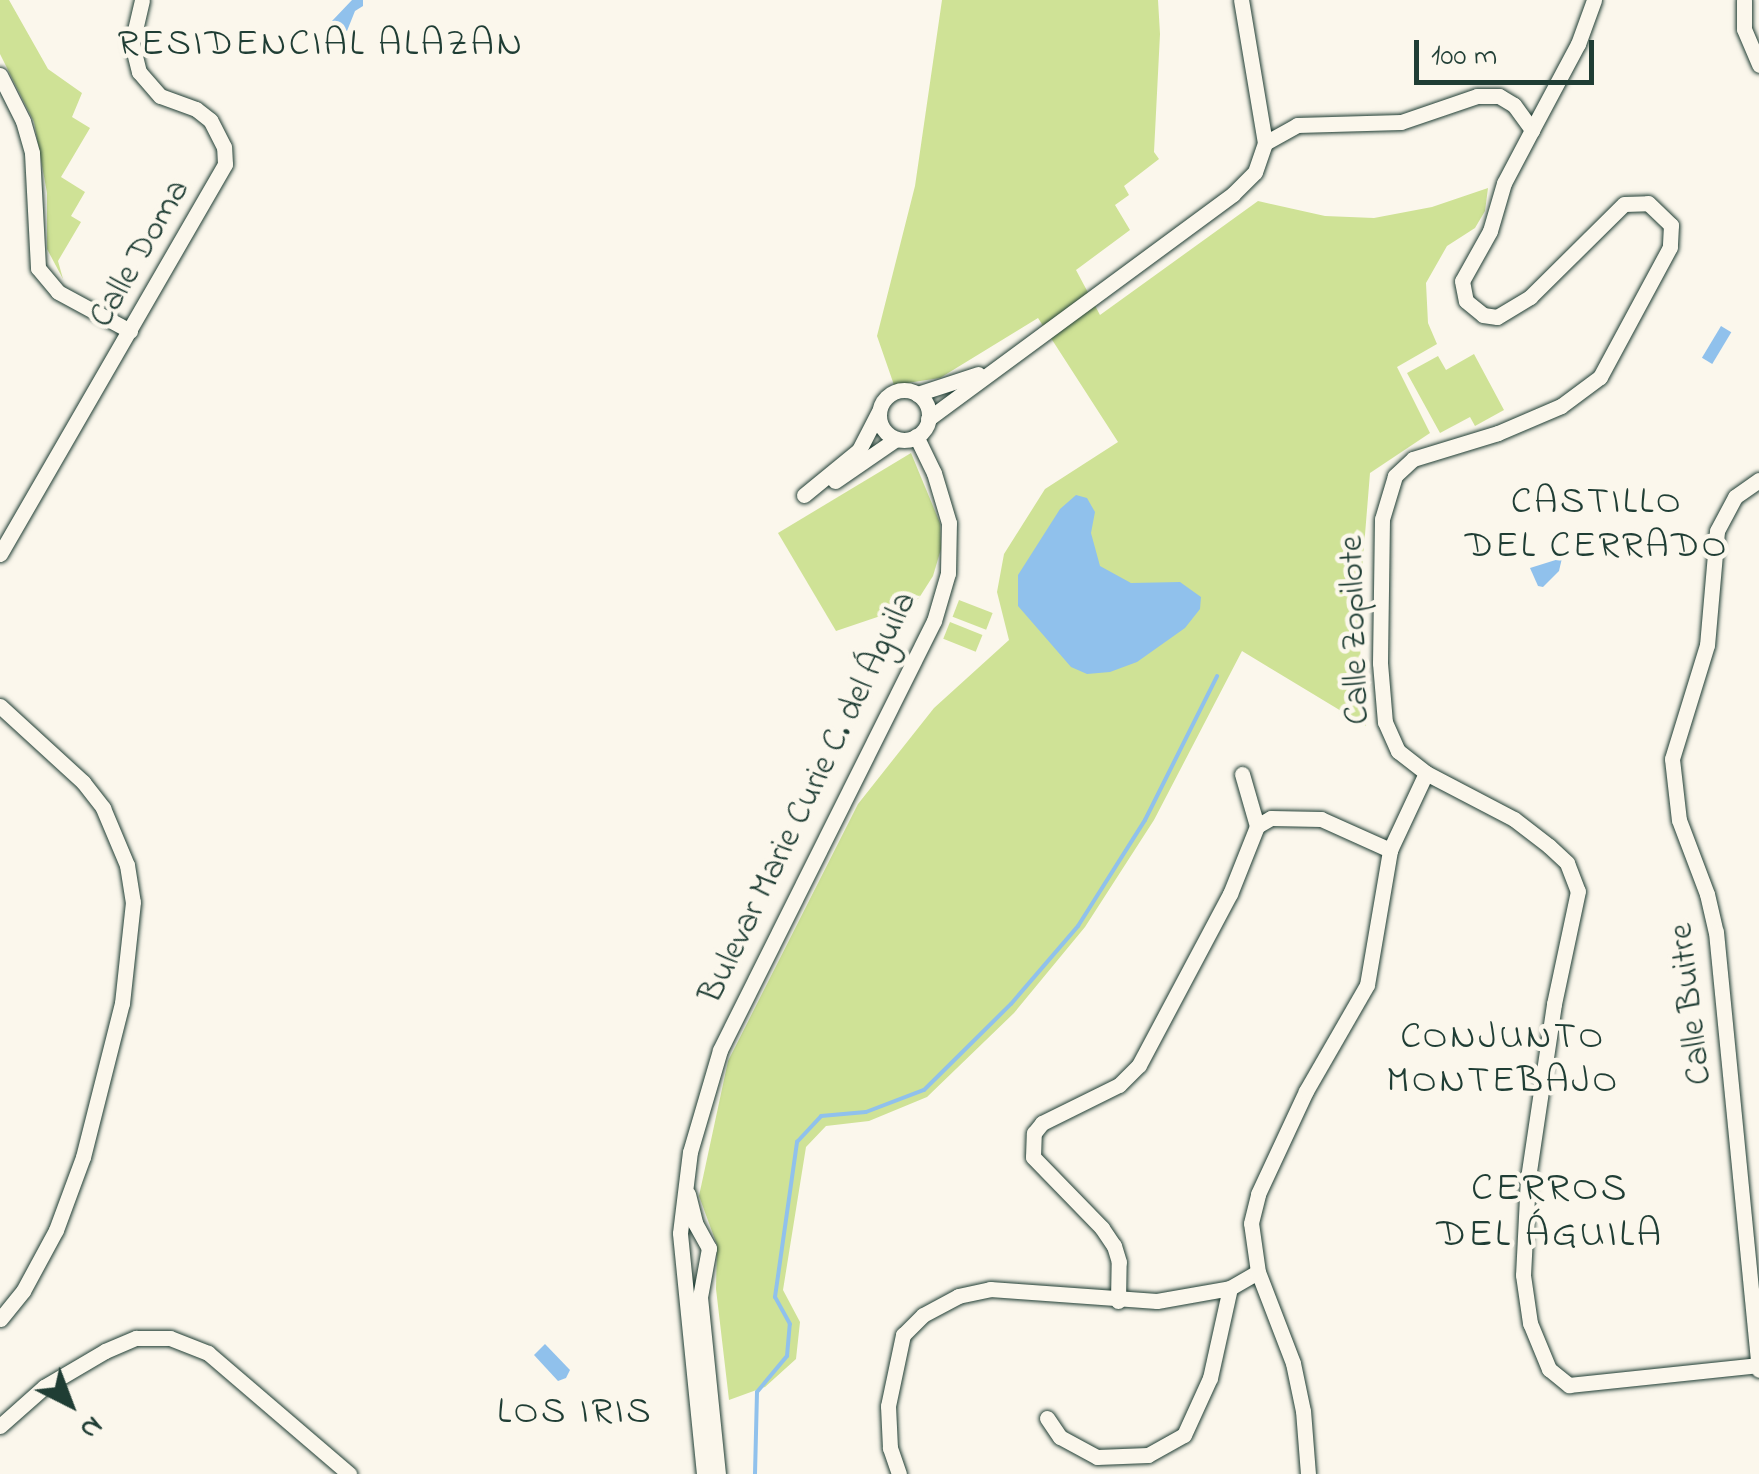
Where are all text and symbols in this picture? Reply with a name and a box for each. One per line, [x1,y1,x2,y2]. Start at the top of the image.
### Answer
scale bar [1419,20,1599,82]
district label: RESIDENCIAL ALAZAN [117,23,525,69]
text: 100 m [1431,35,1497,79]
street label: Calle Doma [82,172,200,336]
district label: CASTILLO DEL CERRADO [1465,481,1729,570]
street label: Calle Zopilote [1332,535,1380,725]
street label: Bulevar Marie Curie C. del Águila [691,585,927,1011]
street label: Calle Buitre [1661,921,1723,1087]
district label: CONJUNTO MONTEBAJO [1386,1016,1620,1106]
district label: CERROS DEL ÁGUILA [1436,1166,1664,1260]
north arrow [20,1354,120,1454]
district label: LOS IRIS [497,1391,653,1437]
text: N [70,1405,111,1448]

